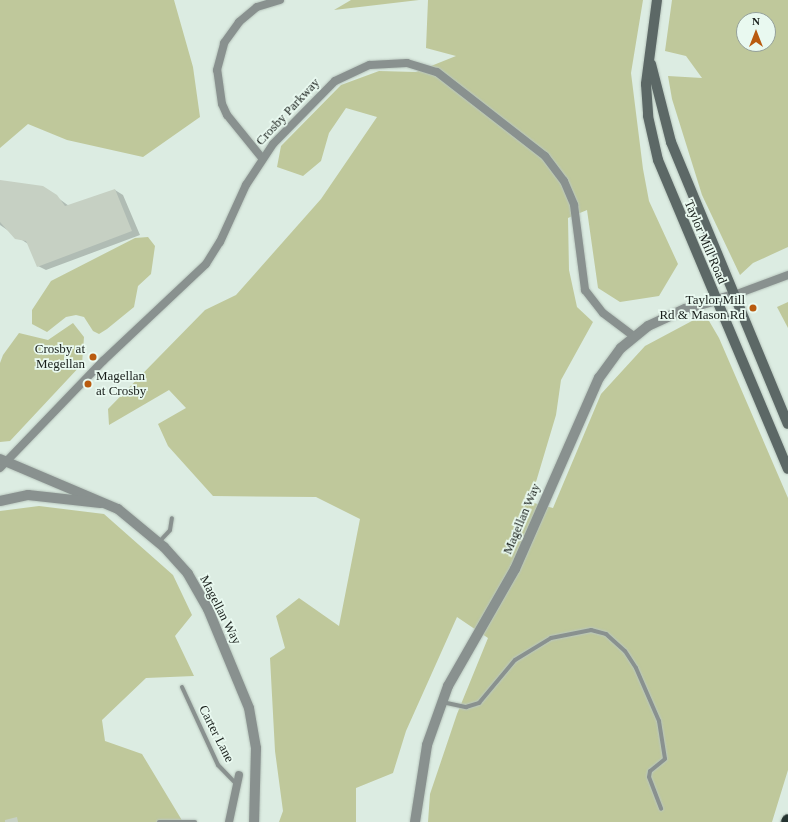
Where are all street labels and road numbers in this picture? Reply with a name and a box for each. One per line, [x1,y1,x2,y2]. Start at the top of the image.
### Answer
street label: Crosby Parkway [253,75,323,149]
street label: Taylor Mill Road [680,197,730,287]
street label: Magellan Way [500,481,544,557]
street label: Magellan Way [196,573,244,647]
street label: Carter Lane [195,703,237,765]

